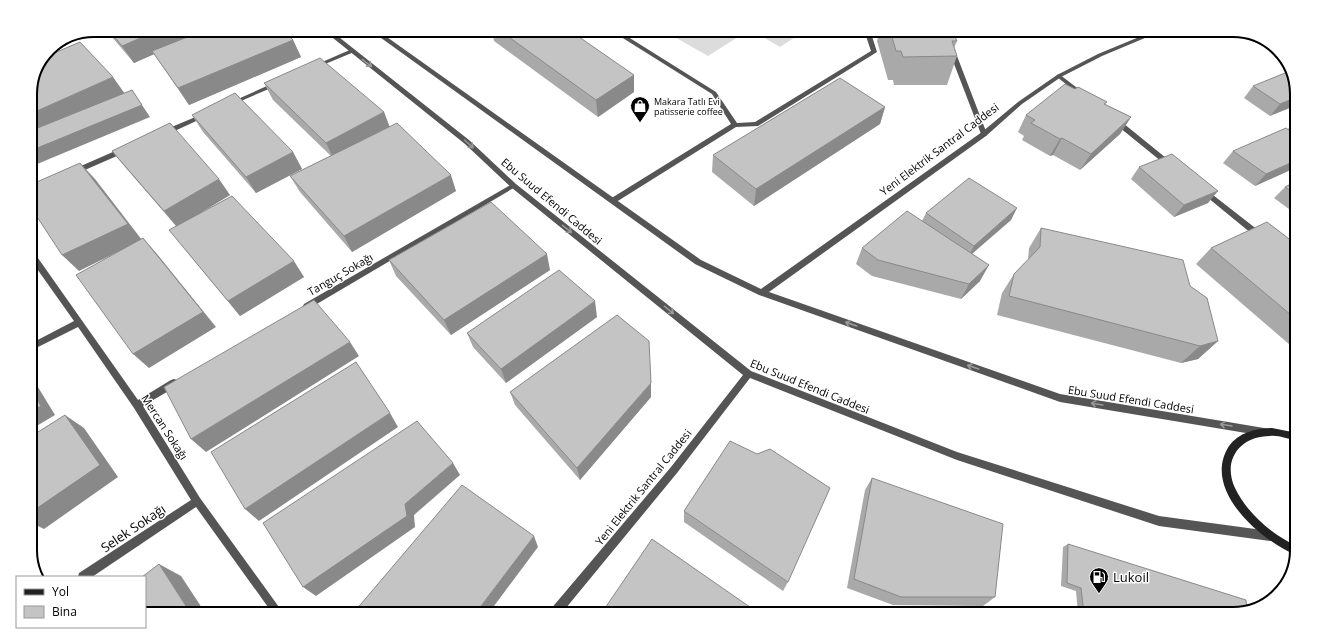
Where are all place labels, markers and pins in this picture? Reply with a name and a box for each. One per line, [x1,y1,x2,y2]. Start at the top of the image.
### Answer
shop icon: Makara Tatlı Evi patisserie coffee [629,95,651,123]
place label: Makara Tatlı Evi patisserie coffee [654,95,723,118]
fuel station icon: Lukoil [1088,566,1110,594]
place label: Lukoil [1113,568,1149,586]

